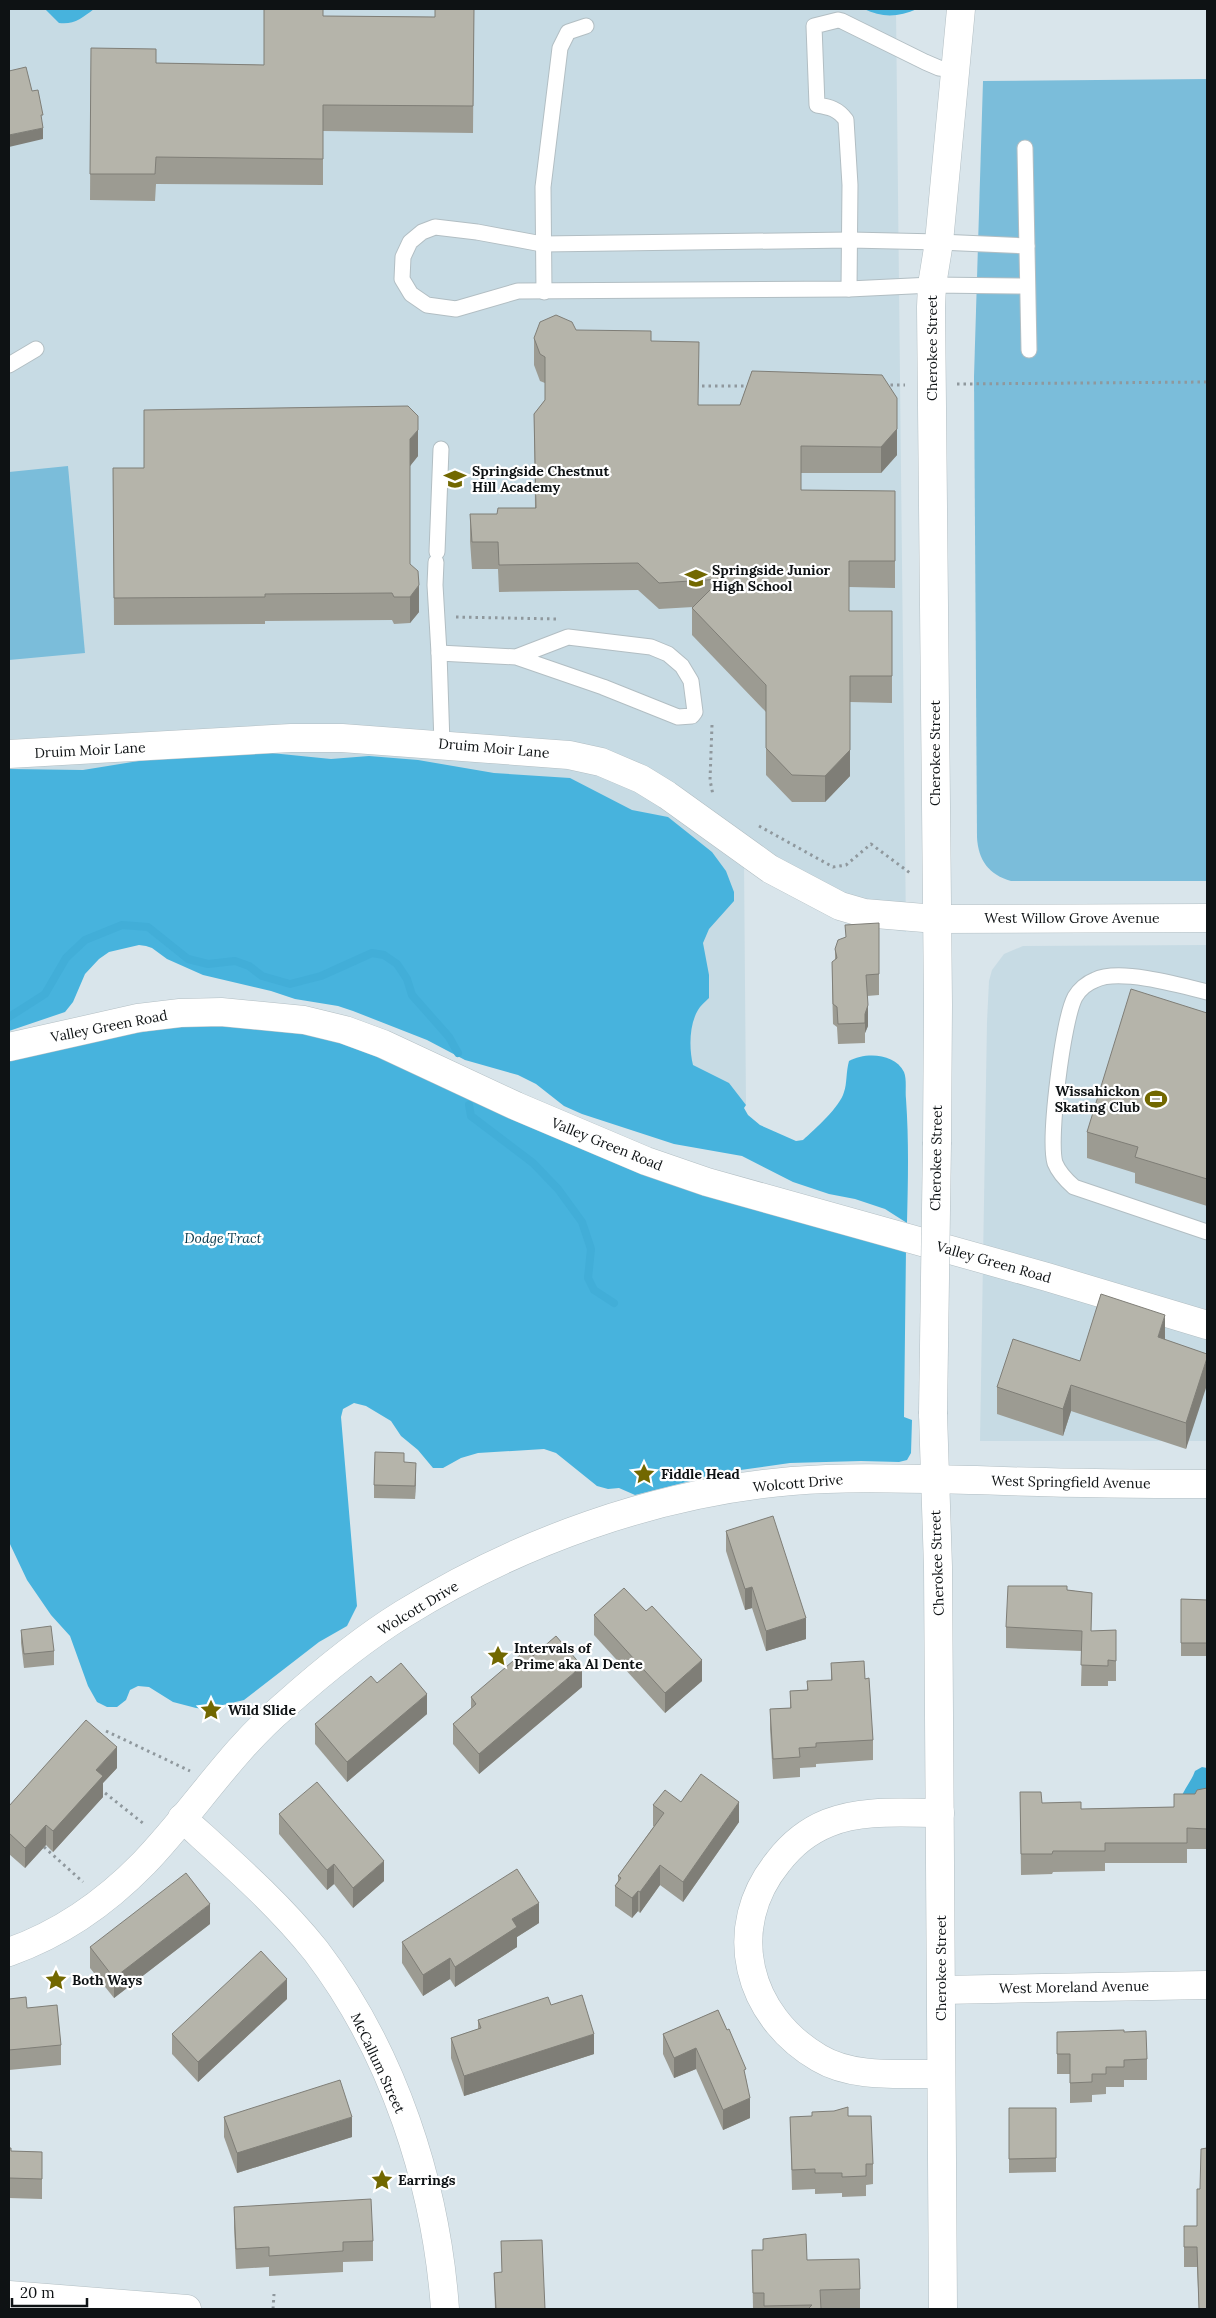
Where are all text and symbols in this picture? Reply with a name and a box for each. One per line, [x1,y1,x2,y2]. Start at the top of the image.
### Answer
street label: Cherokee Street [923,295,941,401]
place label: Springside Chestnut Hill Academy [472,462,609,496]
school or university icon: Springside Chestnut Hill Academy [442,466,468,492]
place label: Springside Junior High School [712,561,831,595]
school or university icon: Springside Junior High School [683,565,709,591]
street label: Cherokee Street [926,700,944,806]
street label: Druim Moir Lane [438,734,551,762]
street label: Druim Moir Lane [34,738,146,762]
street label: West Willow Grove Avenue [984,909,1160,927]
street label: Valley Green Road [48,1006,169,1046]
place label: Wissahickon Skating Club [1055,1082,1140,1116]
sports icon: Wissahickon Skating Club [1143,1086,1169,1112]
street label: Cherokee Street [926,1104,946,1211]
street label: Valley Green Road [548,1113,665,1175]
park label: Dodge Tract [184,1229,263,1247]
street label: Valley Green Road [934,1237,1053,1287]
place icon: Fiddle Head [631,1461,657,1487]
place label: Fiddle Head [661,1465,740,1483]
street label: Wolcott Drive [752,1470,844,1496]
street label: West Springfield Avenue [991,1472,1151,1492]
street label: Cherokee Street [926,1509,948,1616]
street label: Wolcott Drive [375,1577,462,1639]
place label: Intervals of Prime aka Al Dente [514,1639,643,1673]
place icon: Intervals of Prime aka Al Dente [485,1643,511,1669]
place icon: Wild Slide [198,1697,224,1723]
place label: Wild Slide [228,1701,296,1719]
street label: Cherokee Street [932,1915,950,2021]
place icon: Both Ways [43,1967,69,1993]
place label: Both Ways [72,1971,142,1989]
street label: West Moreland Avenue [999,1977,1150,1997]
street label: McCallum Street [347,2010,409,2117]
place icon: Earrings [369,2167,395,2193]
place label: Earrings [398,2171,456,2189]
scale bar [12,2276,88,2308]
text: 20 m [20,2283,55,2302]

